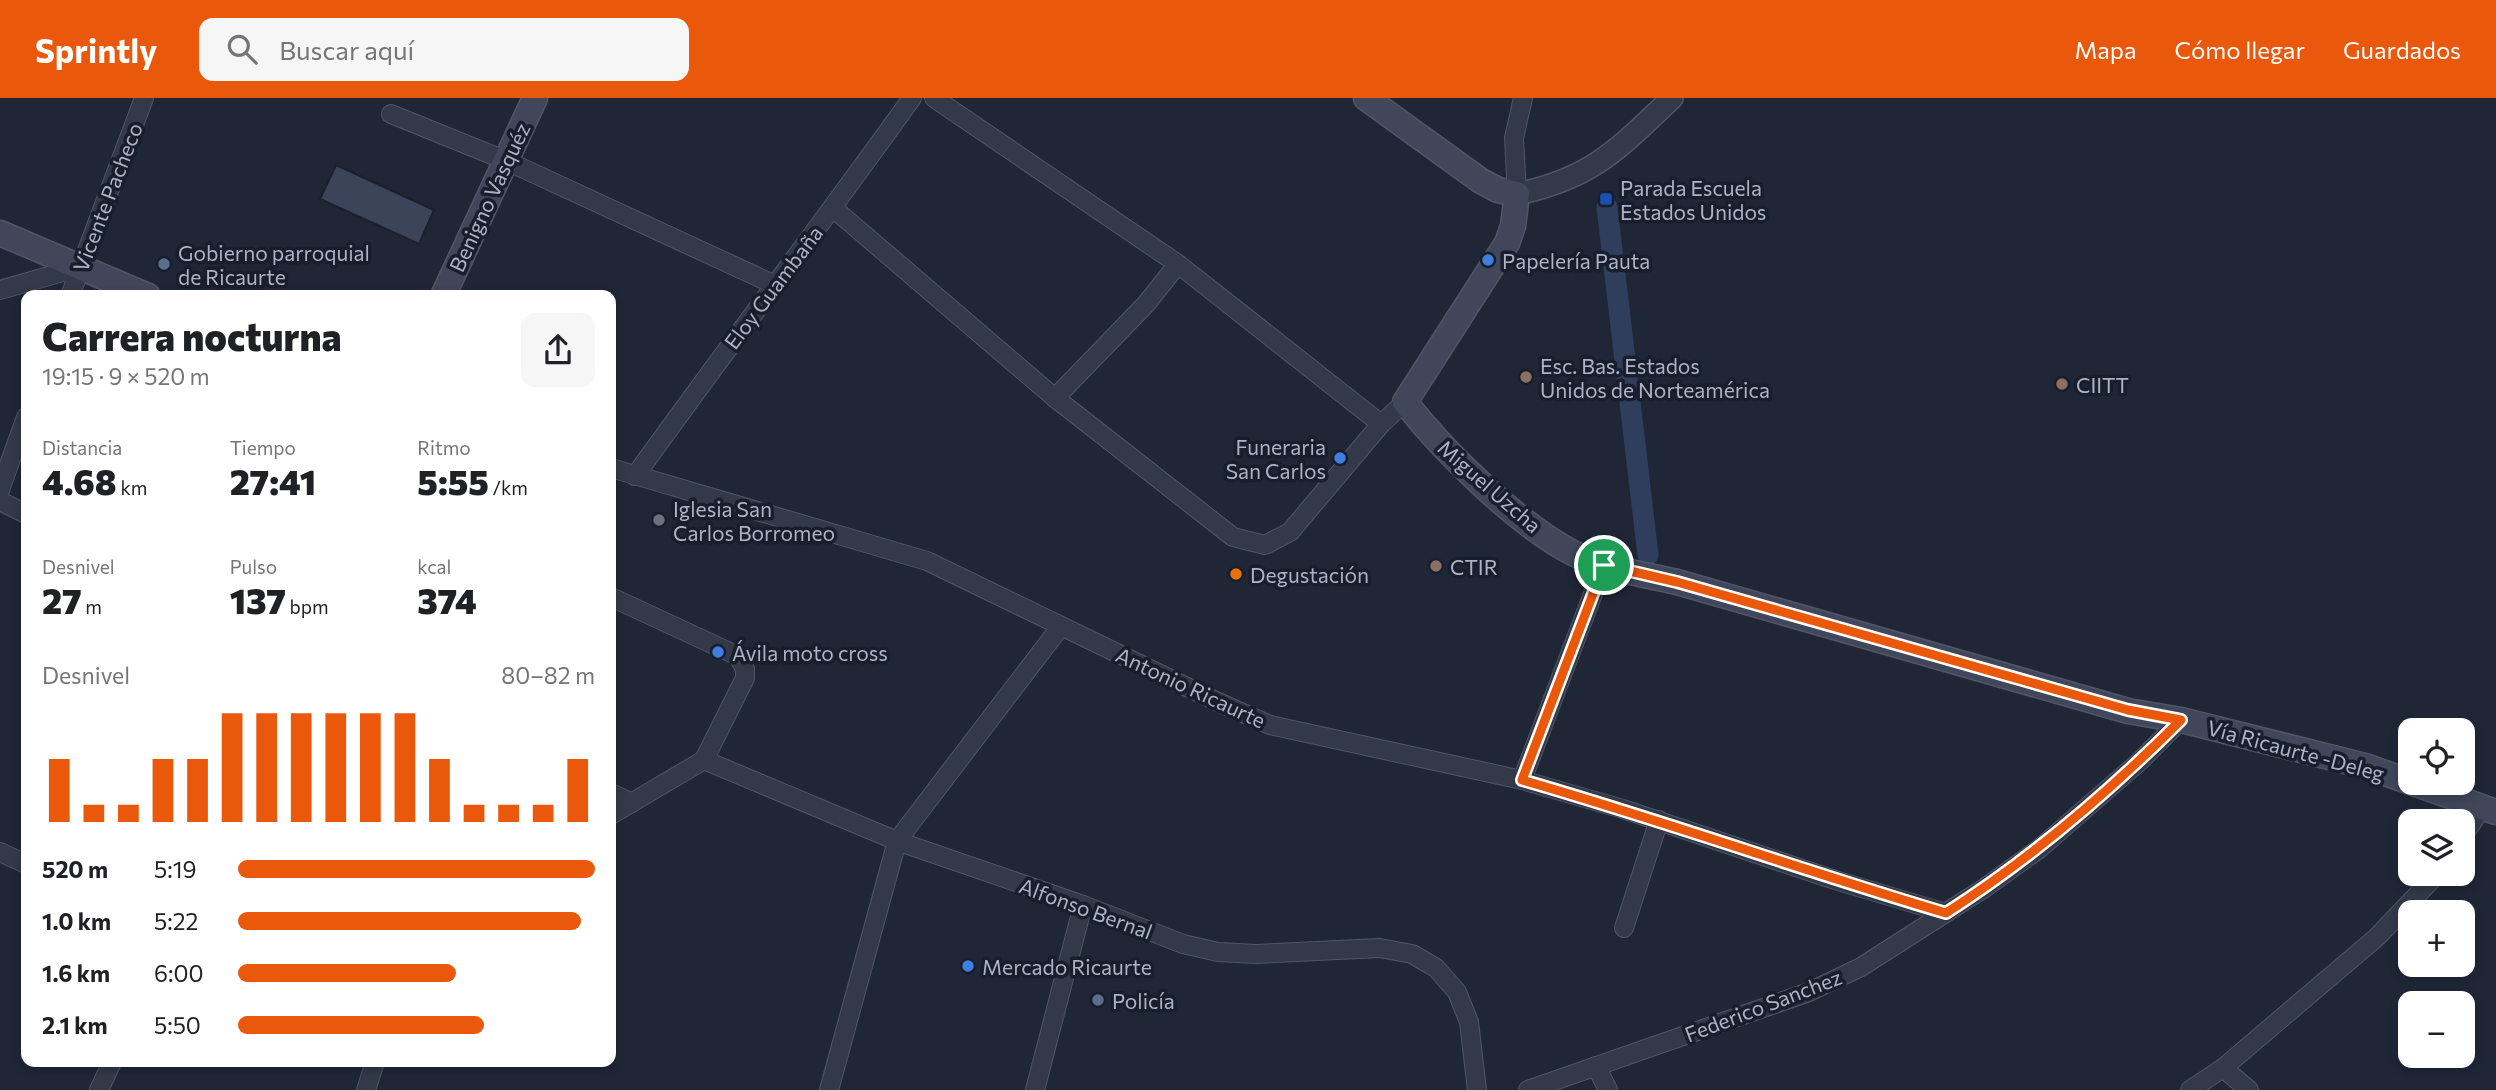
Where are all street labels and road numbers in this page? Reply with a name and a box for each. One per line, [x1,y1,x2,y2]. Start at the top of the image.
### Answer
street label: Vicente Pacheco [67,119,147,275]
street label: Benigno Vasquéz [444,119,534,275]
street label: Eloy Guambaña [719,220,827,354]
street label: Miguel Uzcha [1433,435,1547,537]
street label: Antonio Ricaurte [1112,641,1270,733]
street label: Vía Ricaurte -Deleg [2205,714,2387,786]
street label: Alfonso Bernal [1016,872,1156,944]
street label: Federico Sanchez [1681,964,1845,1046]

